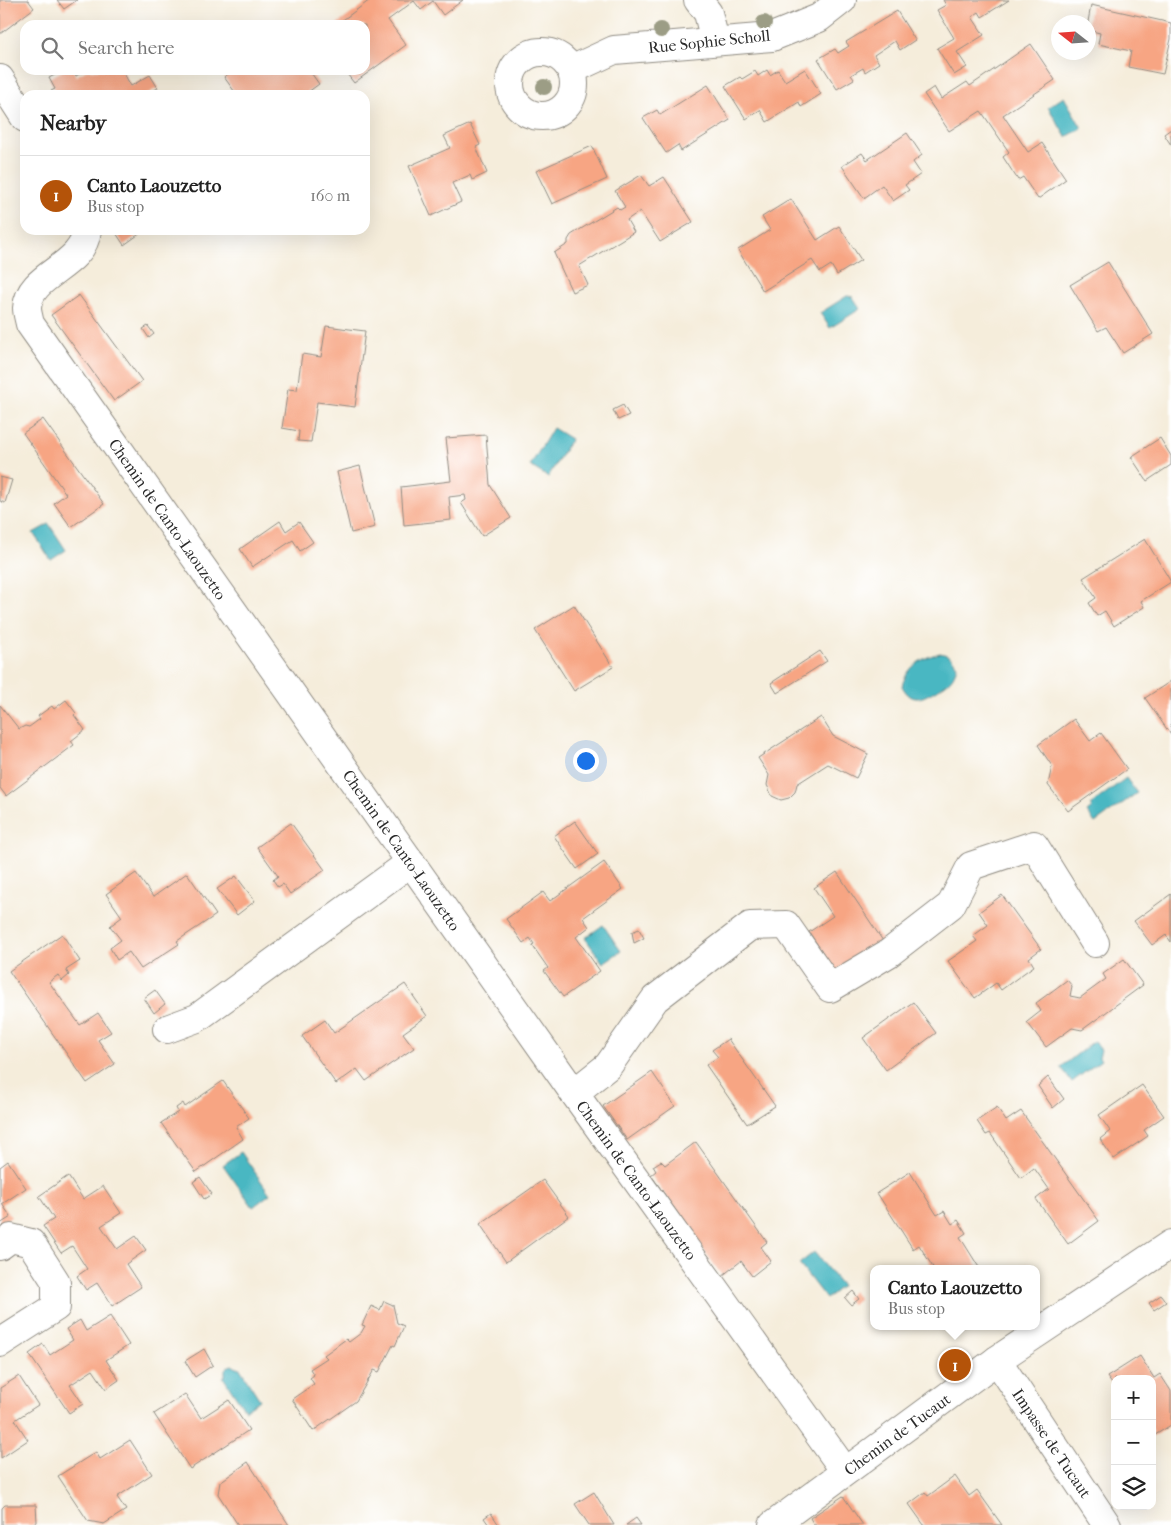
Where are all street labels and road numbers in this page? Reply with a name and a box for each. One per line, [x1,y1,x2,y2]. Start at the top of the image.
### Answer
street label: Rue Sophie Scholl [647,26,772,57]
street label: Chemin de Canto-Laouzetto [105,435,231,604]
street label: Chemin de Canto-Laouzetto [339,766,465,935]
street label: Chemin de Canto-Laouzetto [572,1097,701,1264]
street label: Impasse de Tucaut [1008,1385,1095,1502]
street label: Chemin de Tucaut [840,1389,954,1479]

